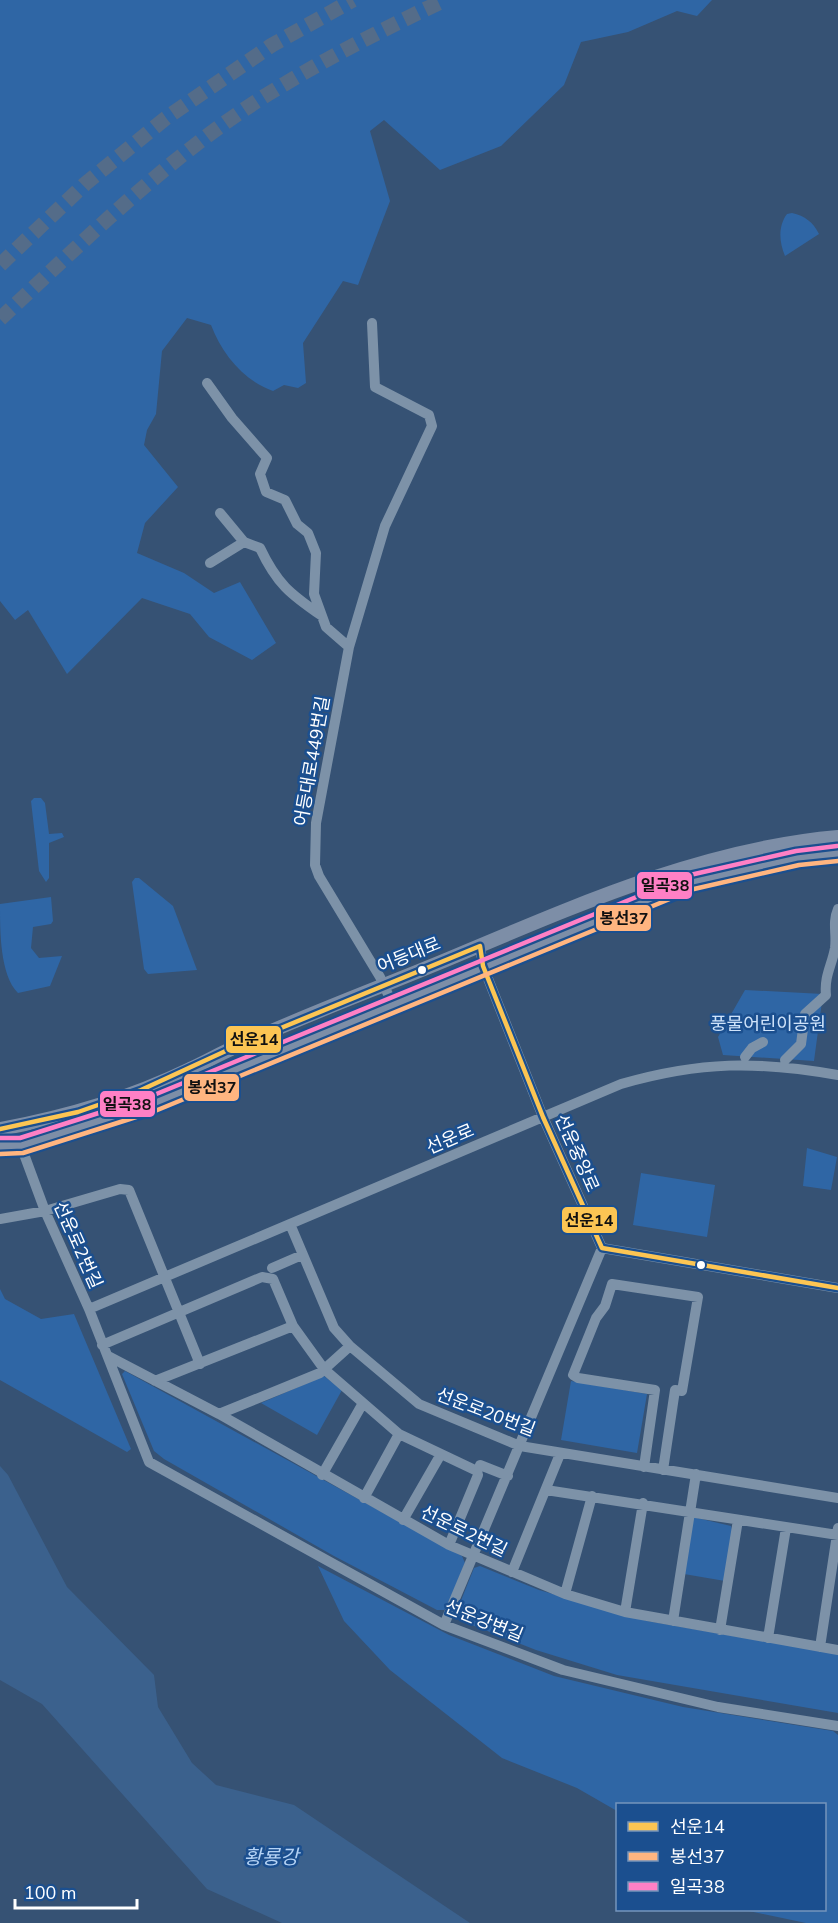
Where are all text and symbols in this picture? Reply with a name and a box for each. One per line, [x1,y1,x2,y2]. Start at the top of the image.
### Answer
street label: 어등대로449번길 [289,694,335,828]
line badge: 일곡38 [636,871,693,900]
text: 일곡38 [641,875,689,897]
line badge: 봉선37 [595,904,652,932]
text: 봉선37 [600,908,648,930]
street label: 어등대로 [374,931,444,979]
unlabelled marker [416,964,428,976]
park label: 풍물어린이공원 [710,1012,826,1036]
line badge: 선운14 [225,1025,282,1054]
text: 선운14 [230,1029,279,1051]
line badge: 봉선37 [183,1073,240,1102]
text: 봉선37 [188,1077,236,1099]
line badge: 일곡38 [99,1090,156,1118]
text: 일곡38 [103,1094,151,1116]
street label: 선운중앙로 [549,1110,605,1196]
street label: 선운로 [422,1118,478,1160]
street label: 선운로2번길 [48,1197,108,1293]
line badge: 선운14 [561,1206,618,1234]
text: 선운14 [565,1210,614,1232]
unlabelled marker [695,1259,707,1271]
street label: 선운로20번길 [433,1382,539,1442]
street label: 선운로2번길 [417,1500,511,1562]
street label: 선운강변길 [441,1594,527,1648]
legend [616,1803,826,1911]
text: 선운14 [670,1815,725,1839]
water label: 황룡강 [243,1844,301,1871]
text: 봉선37 [670,1845,725,1869]
scale bar [15,1872,136,1910]
text: 일곡38 [670,1875,725,1899]
text: 100 m [24,1881,76,1905]

